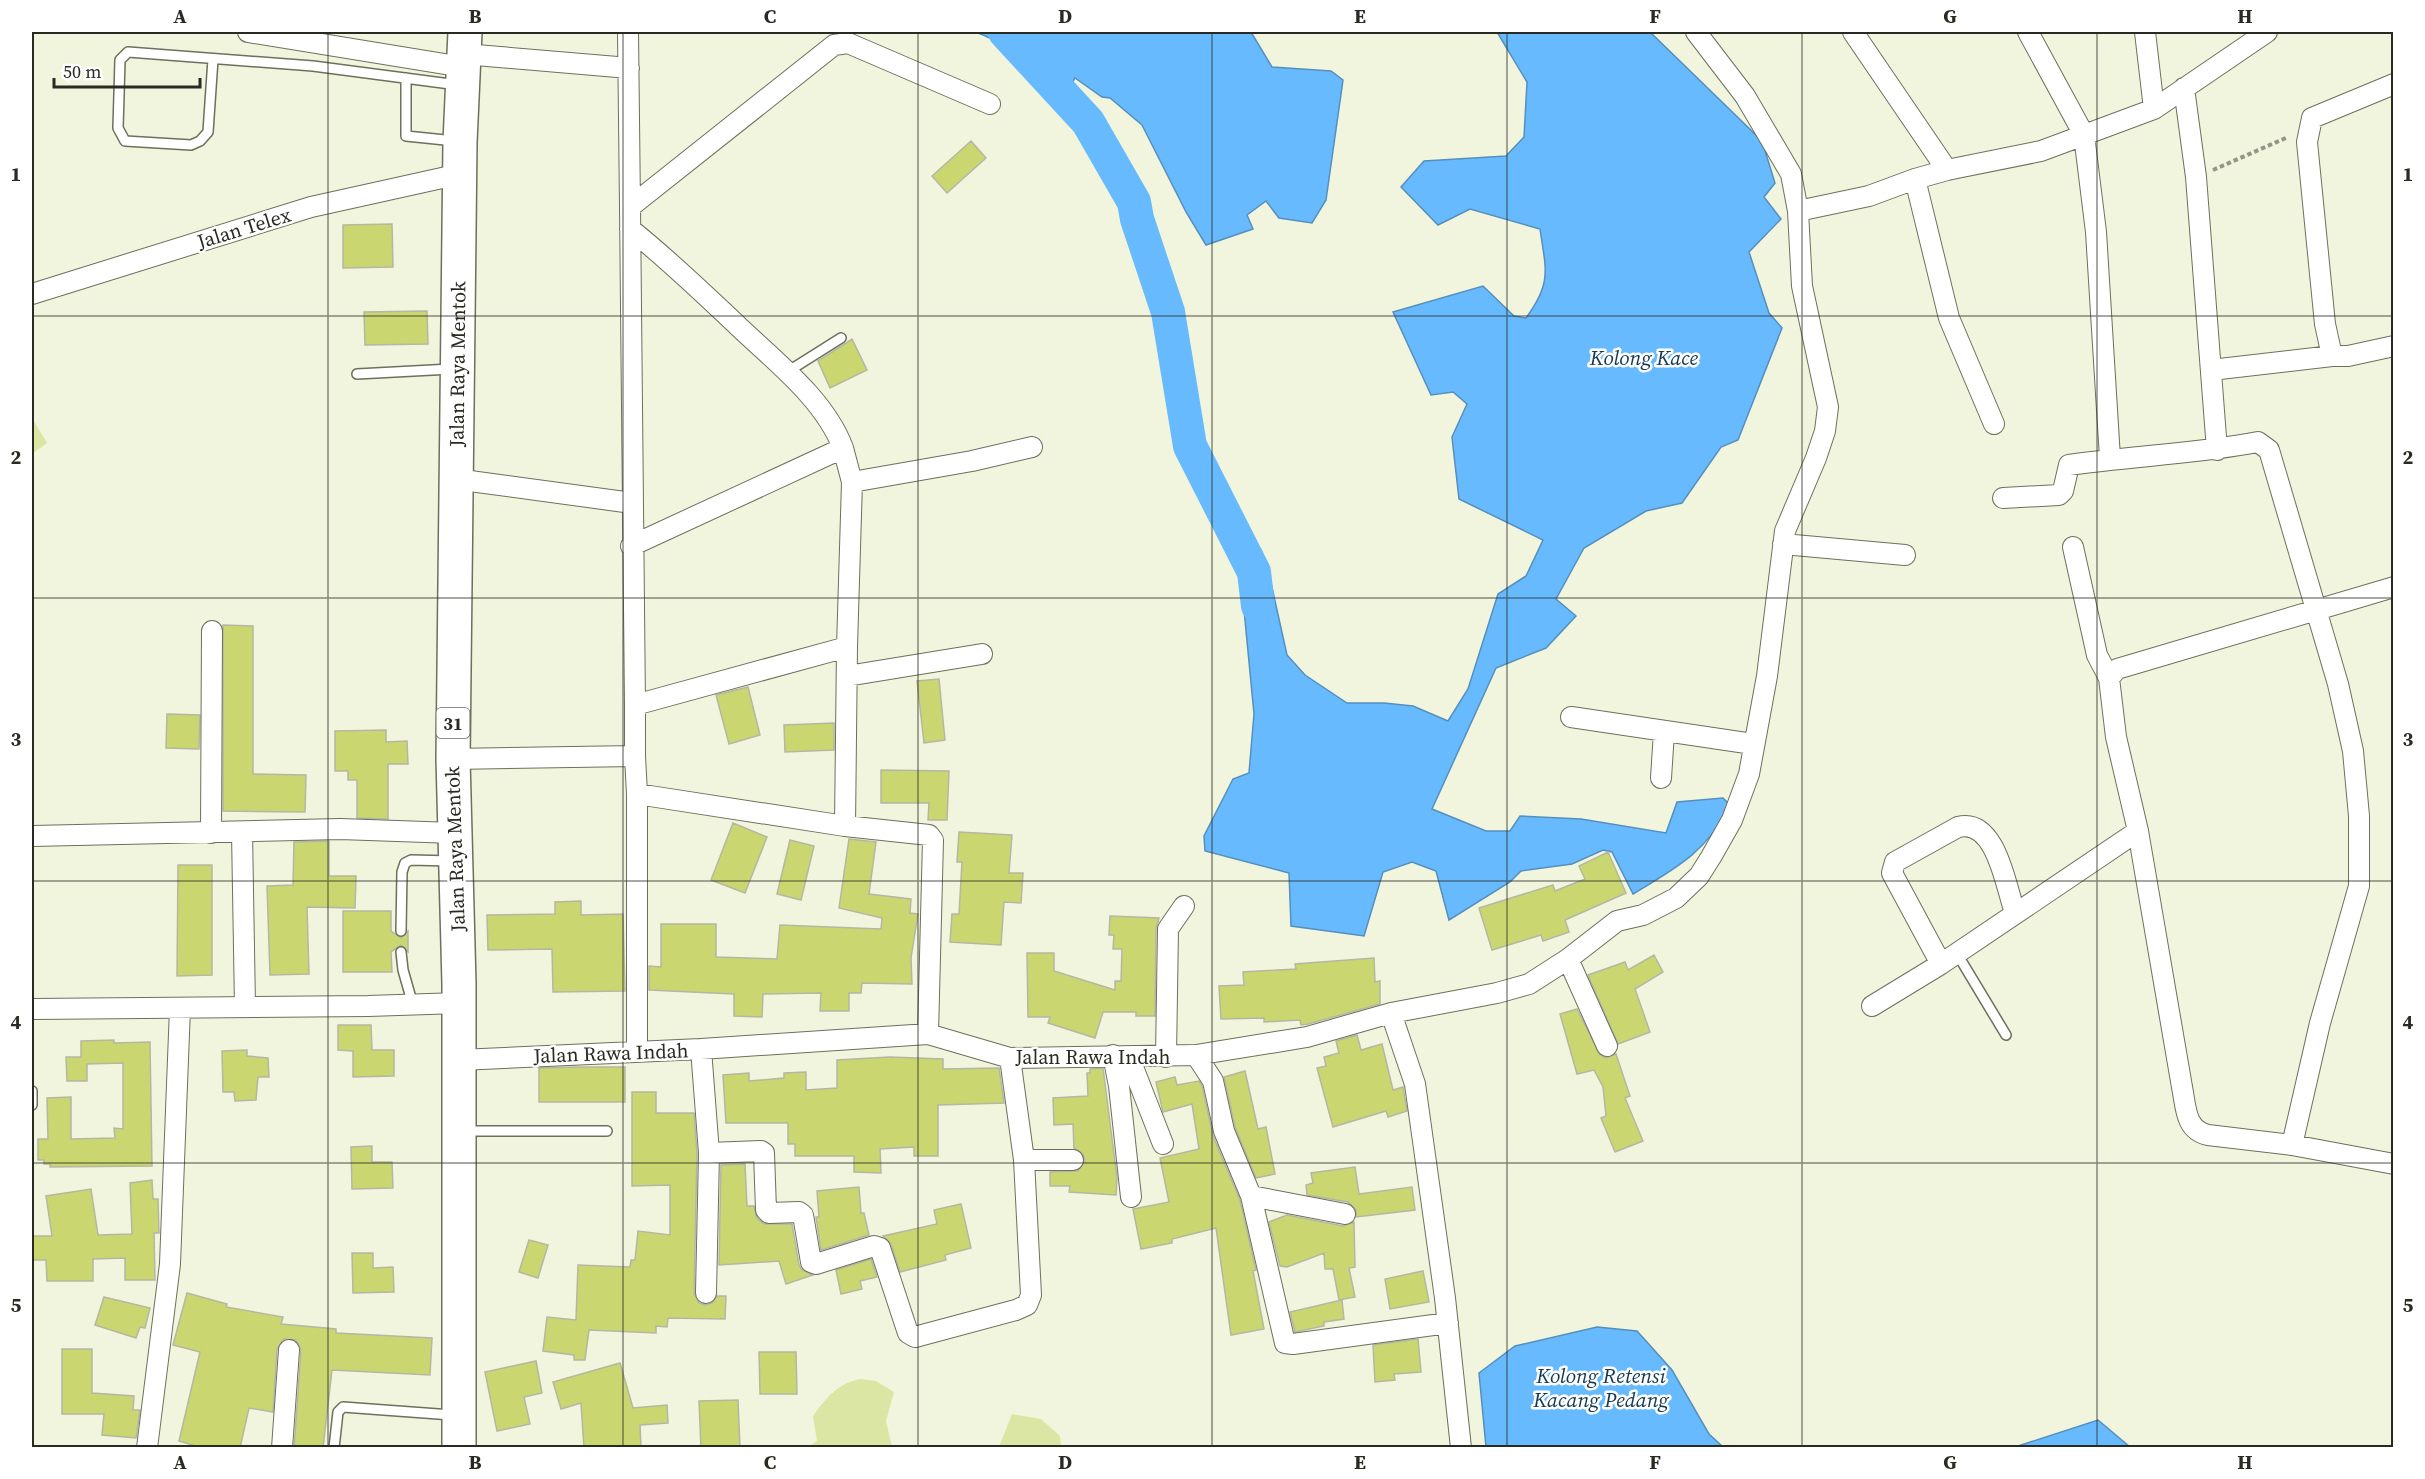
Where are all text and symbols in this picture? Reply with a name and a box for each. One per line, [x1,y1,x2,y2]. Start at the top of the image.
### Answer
text: A [173,2,187,30]
text: B [468,2,482,30]
text: C [764,2,776,30]
text: D [1058,2,1072,30]
text: E [1354,2,1366,30]
text: F [1649,2,1661,30]
text: G [1943,2,1957,30]
text: H [2237,2,2253,30]
scale bar [54,51,200,89]
text: 50 m [63,59,101,84]
text: 1 [11,160,21,188]
text: 1 [2403,160,2413,188]
street label: Jalan Telex [193,200,295,256]
street label: Jalan Raya Mentok [443,281,472,448]
water label: Kolong Kace [1589,343,1699,372]
text: 2 [11,443,22,471]
text: 2 [2403,443,2414,471]
road number: 31 [436,708,470,738]
text: 3 [11,725,22,753]
text: 3 [2403,725,2414,753]
street label: Jalan Raya Mentok [438,766,472,933]
text: 4 [11,1008,22,1036]
text: 4 [2403,1008,2414,1036]
street label: Jalan Rawa Indah [532,1036,689,1070]
street label: Jalan Rawa Indah [1014,1043,1171,1071]
text: 5 [11,1291,22,1319]
text: 5 [2403,1291,2414,1319]
water label: Kolong Retensi Kacang Pedang [1532,1361,1669,1414]
text: A [173,1448,187,1476]
text: B [468,1448,482,1476]
text: C [764,1448,776,1476]
text: D [1058,1448,1072,1476]
text: E [1354,1448,1366,1476]
text: F [1649,1448,1661,1476]
text: G [1943,1448,1957,1476]
text: H [2237,1448,2253,1476]

